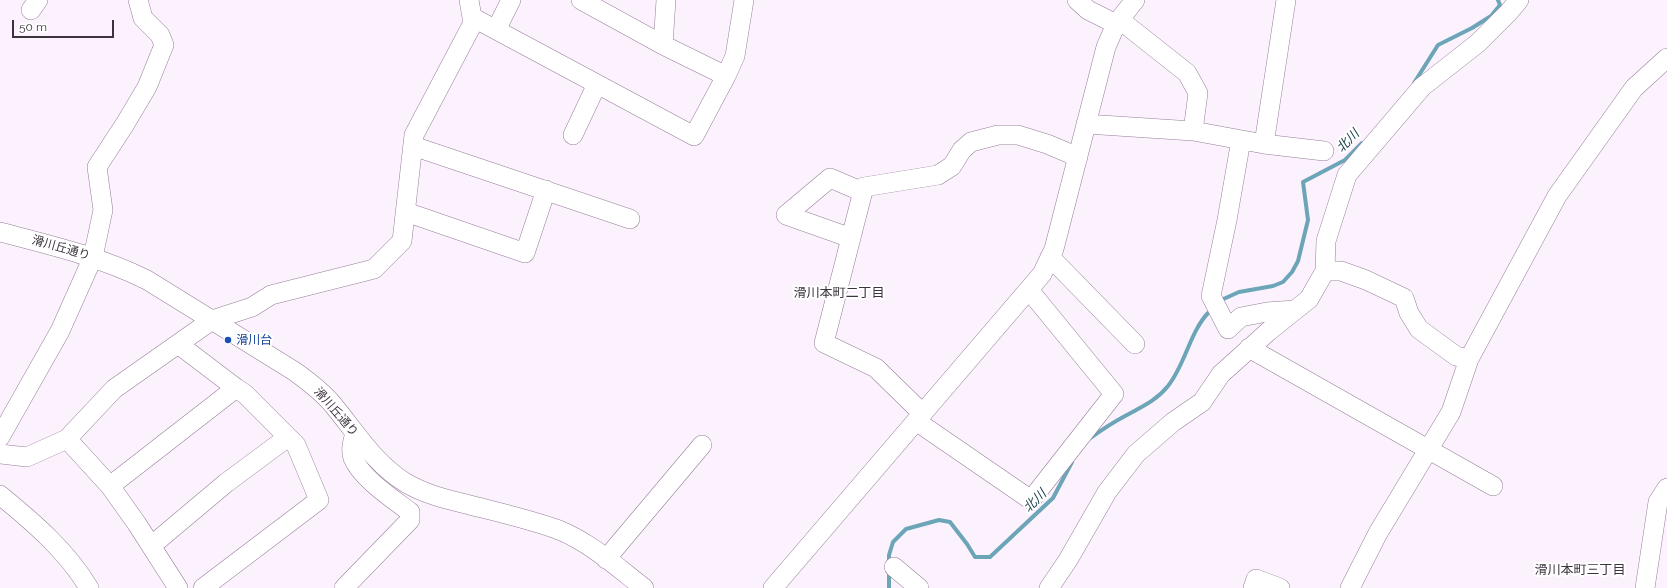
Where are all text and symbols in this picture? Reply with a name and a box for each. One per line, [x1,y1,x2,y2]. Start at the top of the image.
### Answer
scale bar [14,12,116,38]
text: 50 m [19,20,47,34]
water label: 北川 [1333,126,1363,156]
street label: 滑川丘通り [30,233,92,263]
district label: 滑川本町二丁目 [794,285,884,301]
place label: 滑川台 [236,333,272,347]
marker: 滑川台 [223,335,233,345]
street label: 滑川丘通り [311,385,361,439]
water label: 北川 [1020,486,1050,516]
district label: 滑川本町三丁目 [1535,562,1625,578]

